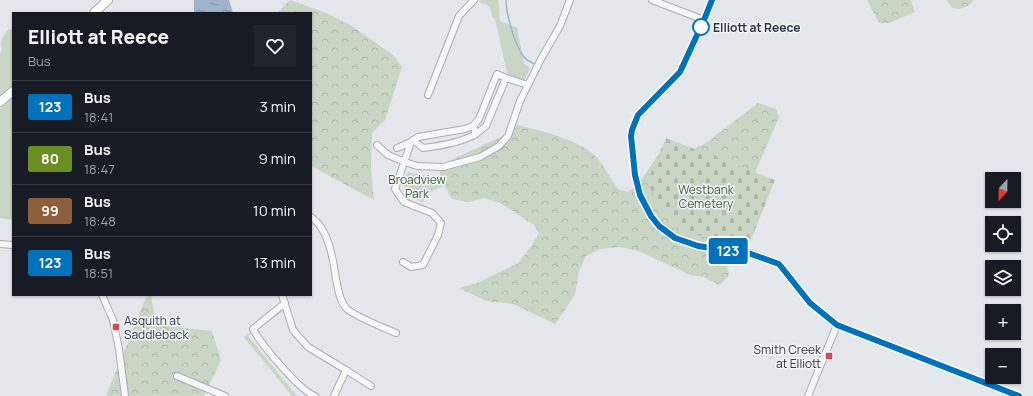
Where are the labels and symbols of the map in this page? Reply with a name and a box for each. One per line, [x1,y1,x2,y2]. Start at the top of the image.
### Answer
marker: Elliott at Reece [692,18,710,36]
place label: Elliott at Reece [713,19,800,36]
park label: Broadview Park [388,171,446,202]
north arrow [985,172,1021,208]
park label: Westbank Cemetery [678,181,735,212]
line badge: 123 [705,238,751,264]
place label: Asquith at Saddleback [124,312,190,343]
marker: Asquith at Saddleback [111,322,121,332]
place label: Smith Creek at Elliott [754,341,822,372]
marker: Smith Creek at Elliott [824,351,834,361]

